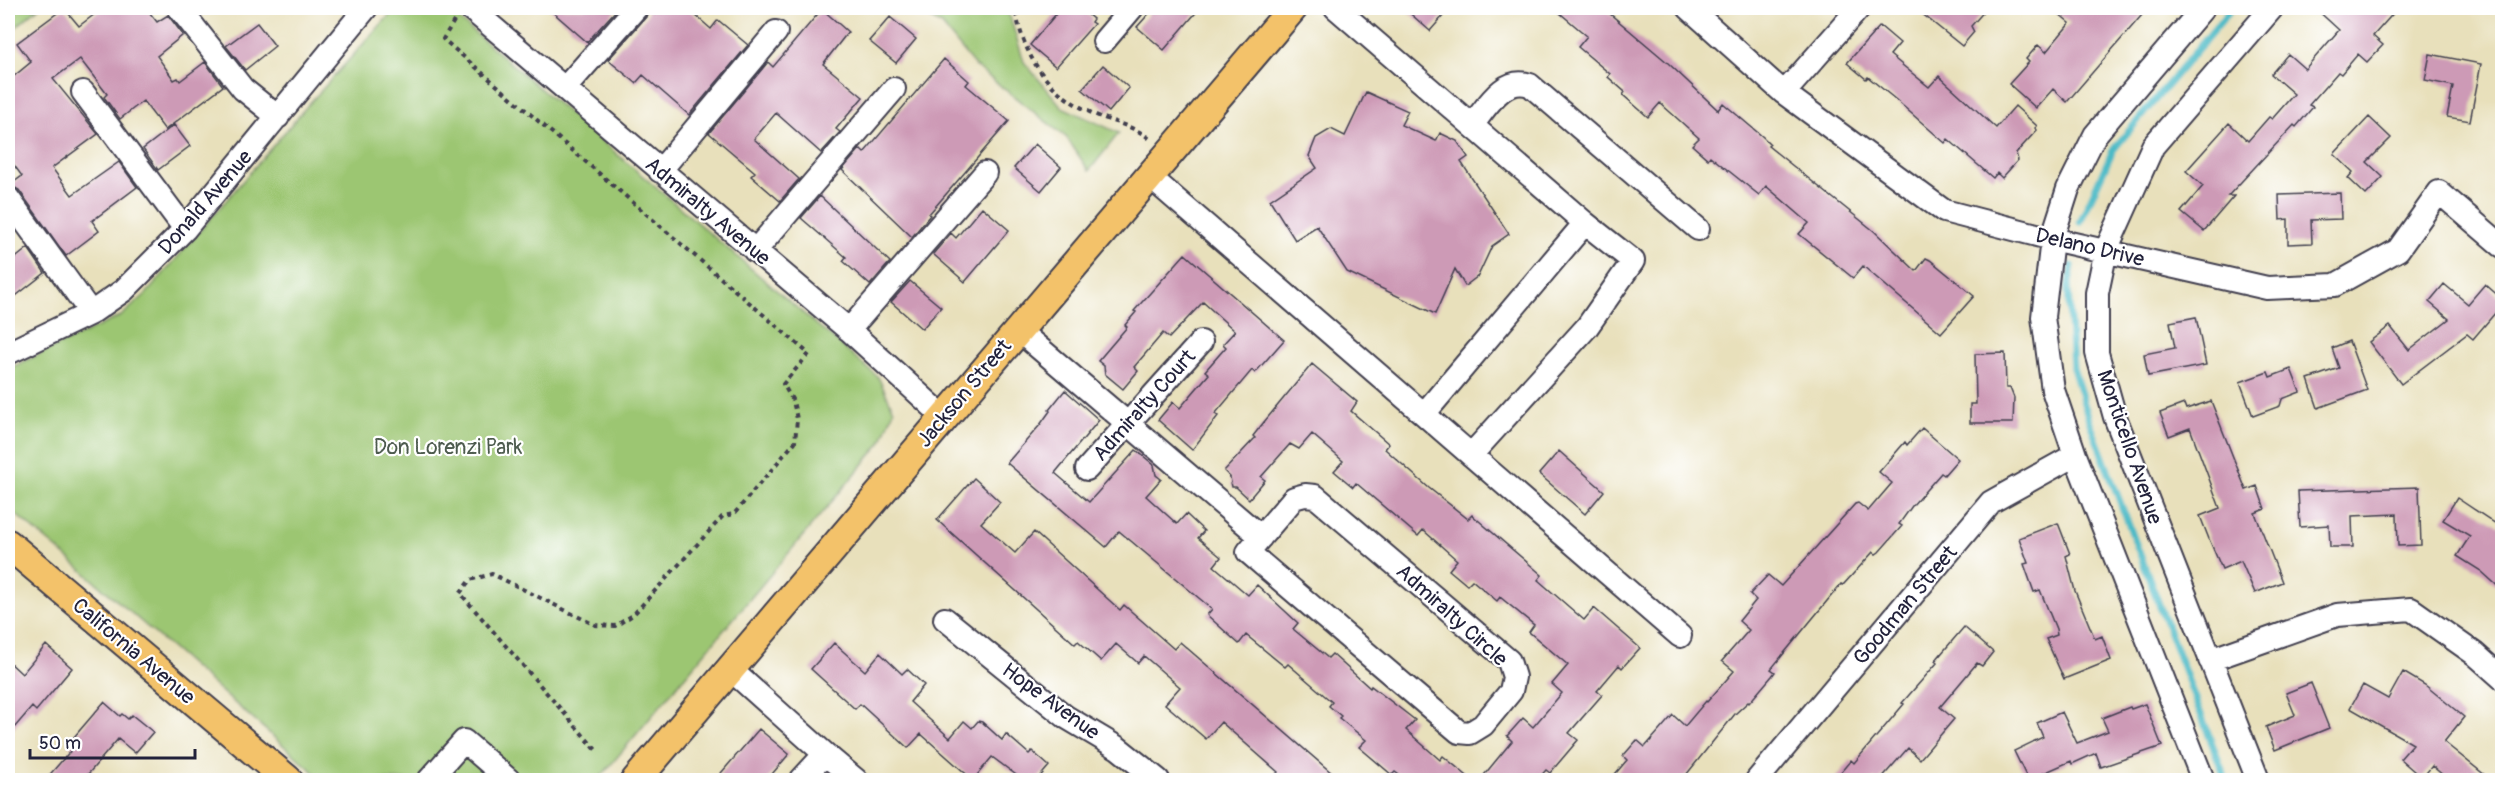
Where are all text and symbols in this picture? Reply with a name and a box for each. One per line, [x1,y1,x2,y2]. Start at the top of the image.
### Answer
street label: Donald Avenue [152,144,259,260]
street label: Admiralty Avenue [640,151,776,272]
street label: Delano Drive [2033,222,2147,273]
street label: Jackson Street [911,333,1018,453]
street label: Admiralty Court [1087,343,1202,467]
street label: Monticello Avenue [2090,366,2169,529]
park label: Don Lorenzi Park [374,434,523,461]
street label: Goodman Street [1847,540,1964,671]
street label: Admiralty Circle [1390,558,1513,673]
street label: California Avenue [67,592,201,711]
street label: Hope Avenue [997,657,1105,746]
scale bar [30,722,195,760]
text: 50 m [39,732,81,755]

